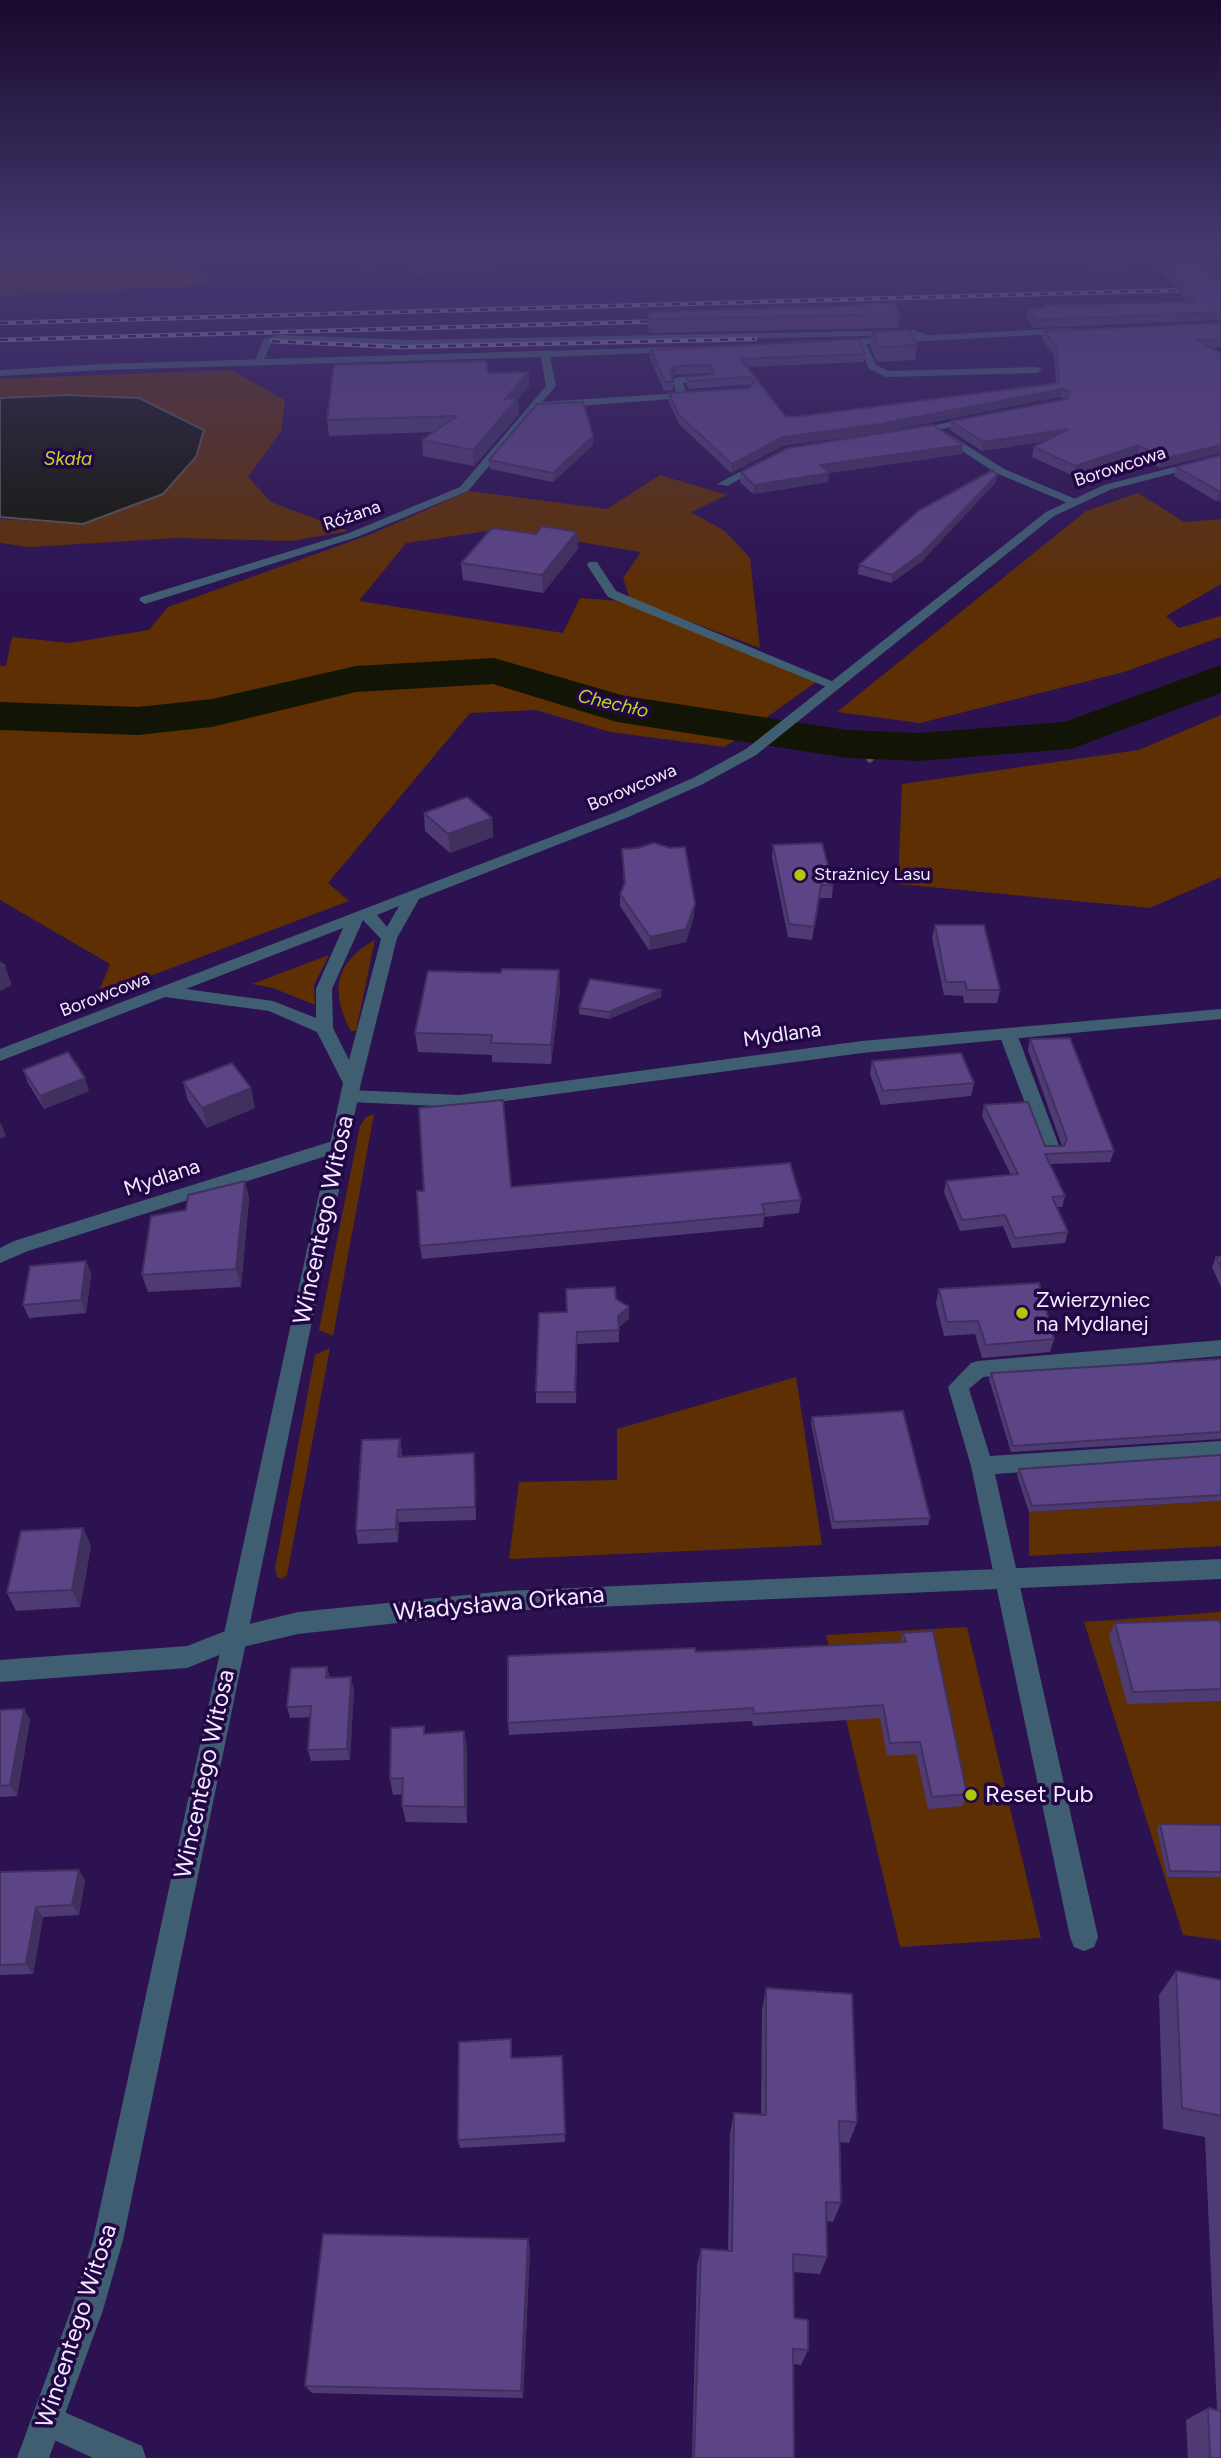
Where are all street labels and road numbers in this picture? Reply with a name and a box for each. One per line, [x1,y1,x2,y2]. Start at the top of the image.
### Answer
street label: Borowcowa [1072,442,1168,492]
street label: Różana [321,496,383,536]
street label: Borowcowa [584,760,680,816]
street label: Borowcowa [57,968,153,1022]
street label: Mydlana [741,1017,823,1053]
street label: Wincentego Witosa [288,1113,360,1327]
street label: Mydlana [121,1154,203,1202]
street label: Władysława Orkana [392,1580,606,1628]
street label: Wincentego Witosa [169,1667,241,1881]
street label: Wincentego Witosa [30,2221,124,2431]

